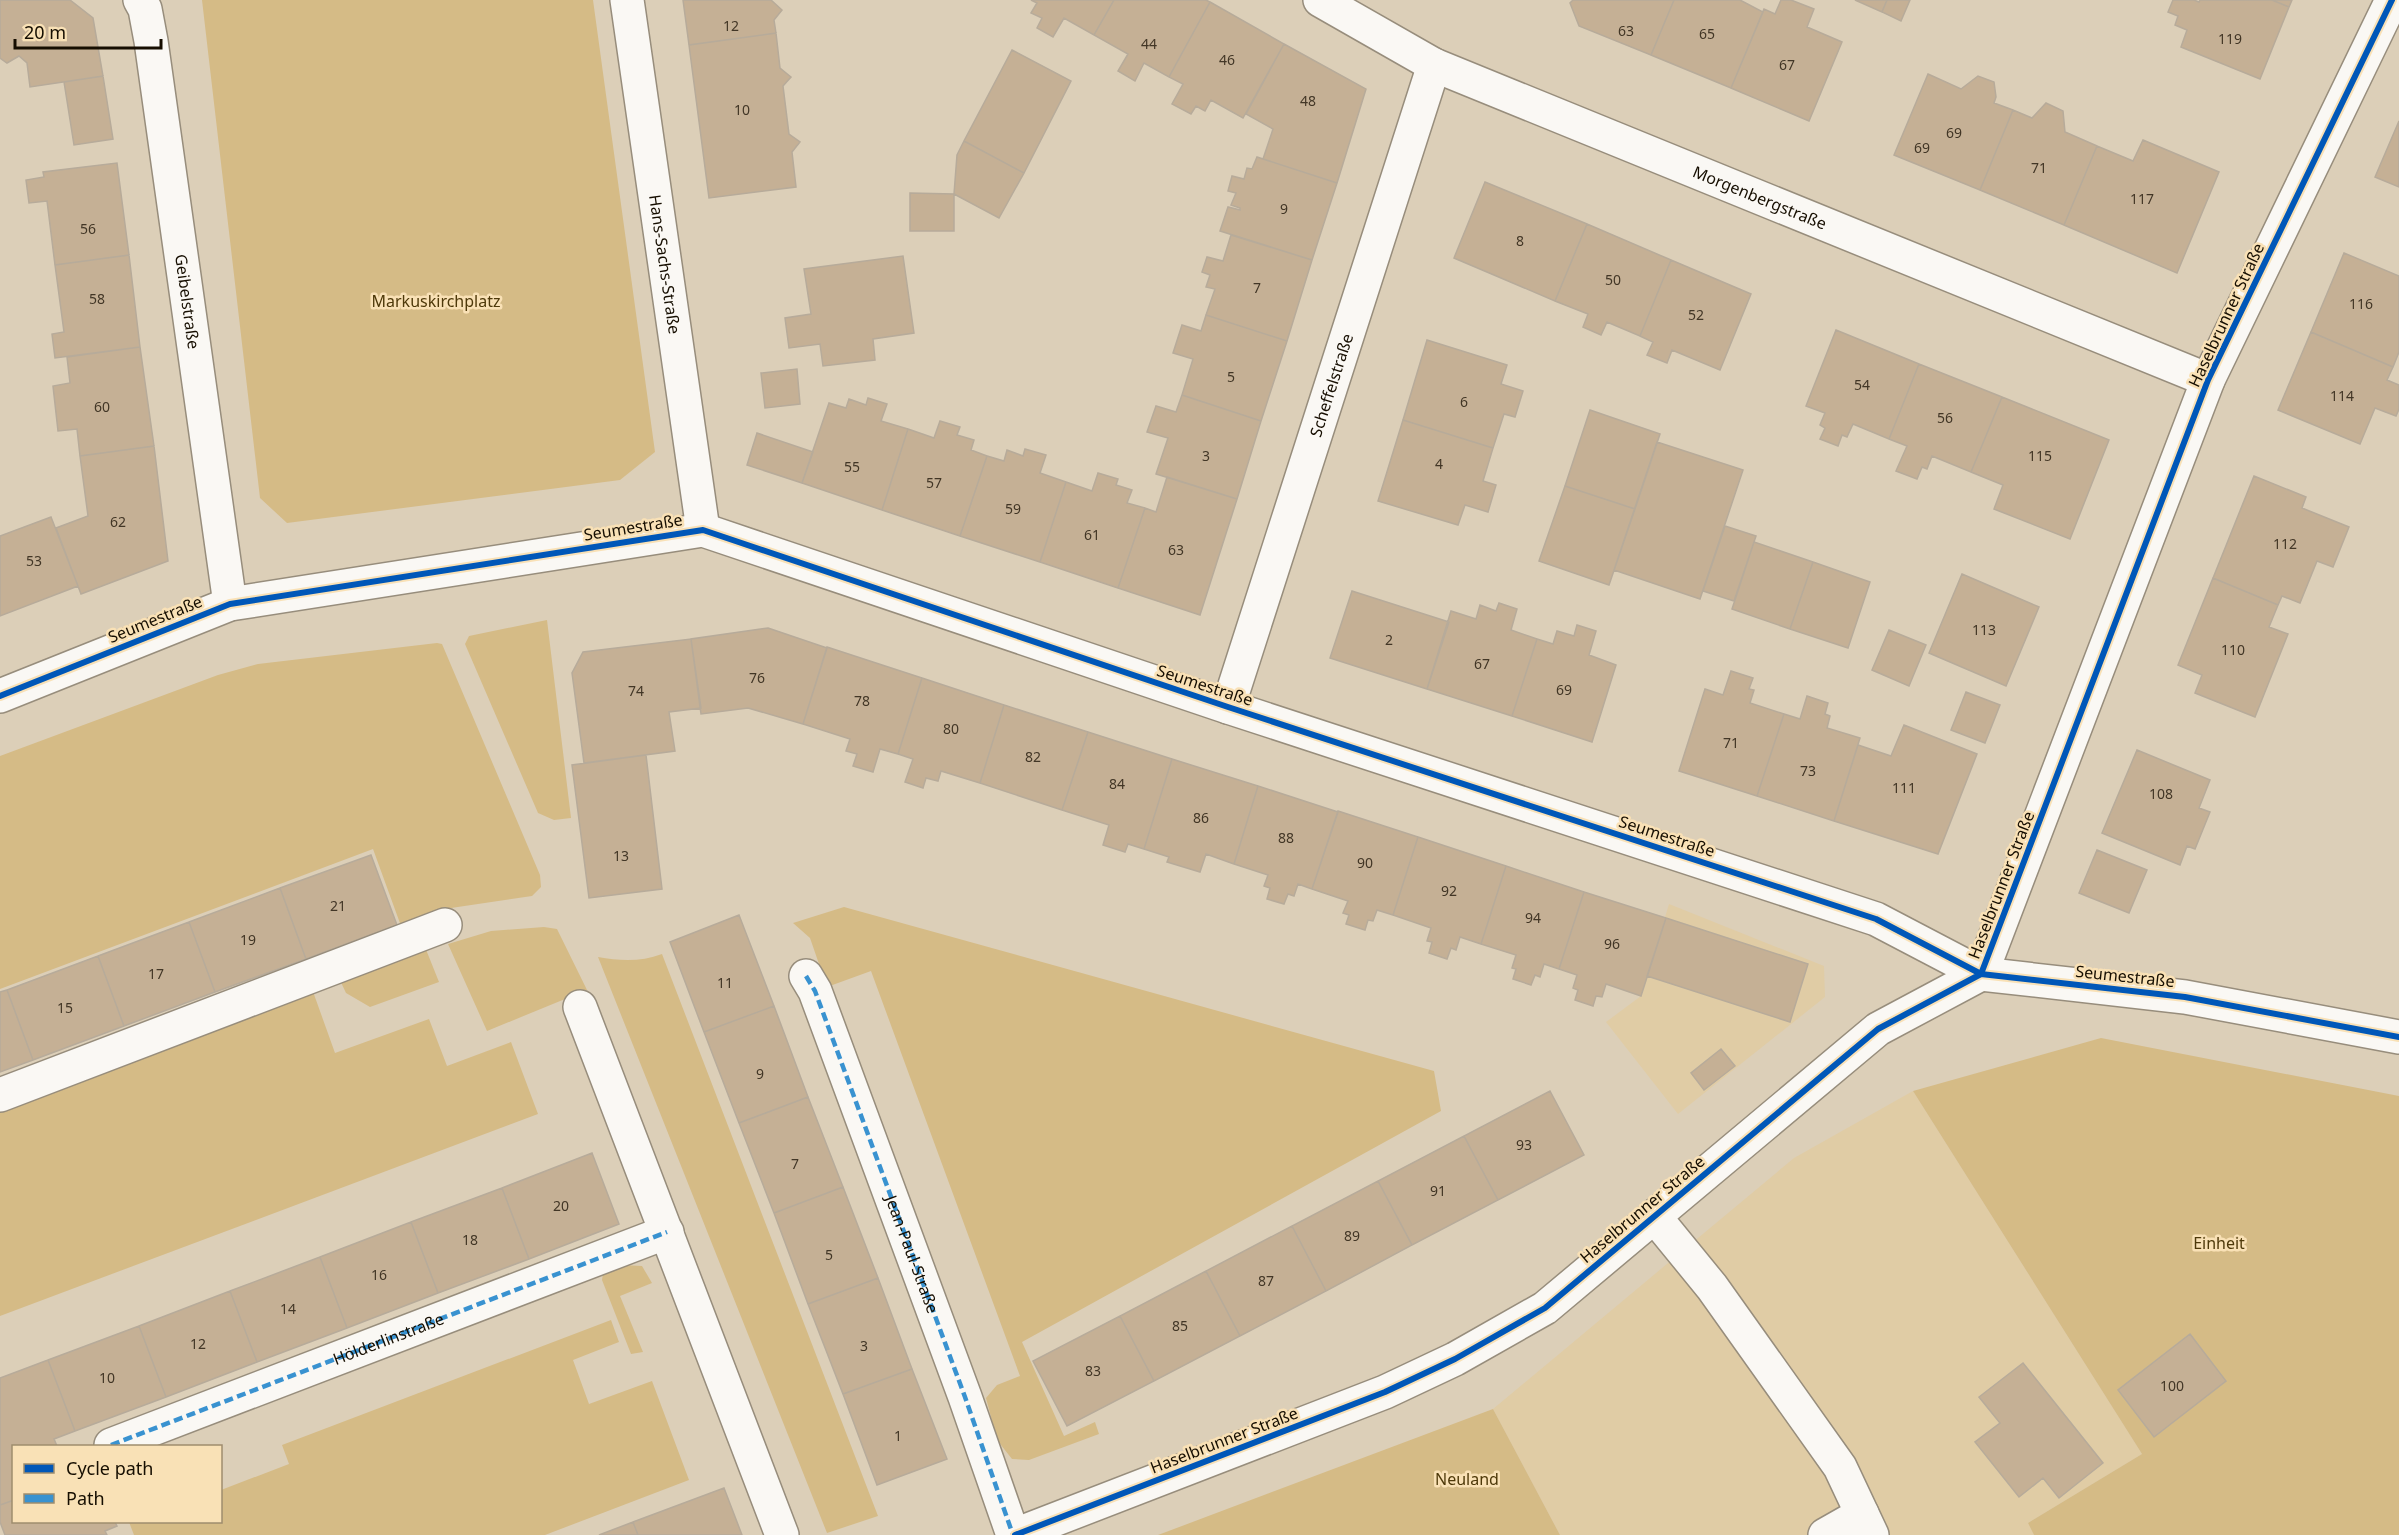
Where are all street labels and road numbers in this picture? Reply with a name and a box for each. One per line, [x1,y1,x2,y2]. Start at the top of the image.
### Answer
street label: Morgenbergstraße [1690,161,1830,235]
street label: Hans-Sachs-Straße [644,193,686,336]
street label: Haselbrunner Straße [2183,239,2269,391]
street label: Geibelstraße [170,253,205,351]
street label: Scheffelstraße [1304,331,1358,440]
street label: Seumestraße [582,508,684,546]
street label: Seumestraße [105,590,205,648]
street label: Seumestraße [1154,659,1256,711]
street label: Haselbrunner Straße [1963,808,2039,962]
street label: Seumestraße [1616,810,1718,862]
street label: Seumestraße [2074,960,2176,992]
street label: Haselbrunner Straße [1575,1150,1709,1268]
street label: Jean-Paul-Straße [880,1190,944,1316]
street label: Hölderlinstraße [330,1308,447,1370]
street label: Haselbrunner Straße [1147,1402,1301,1478]

